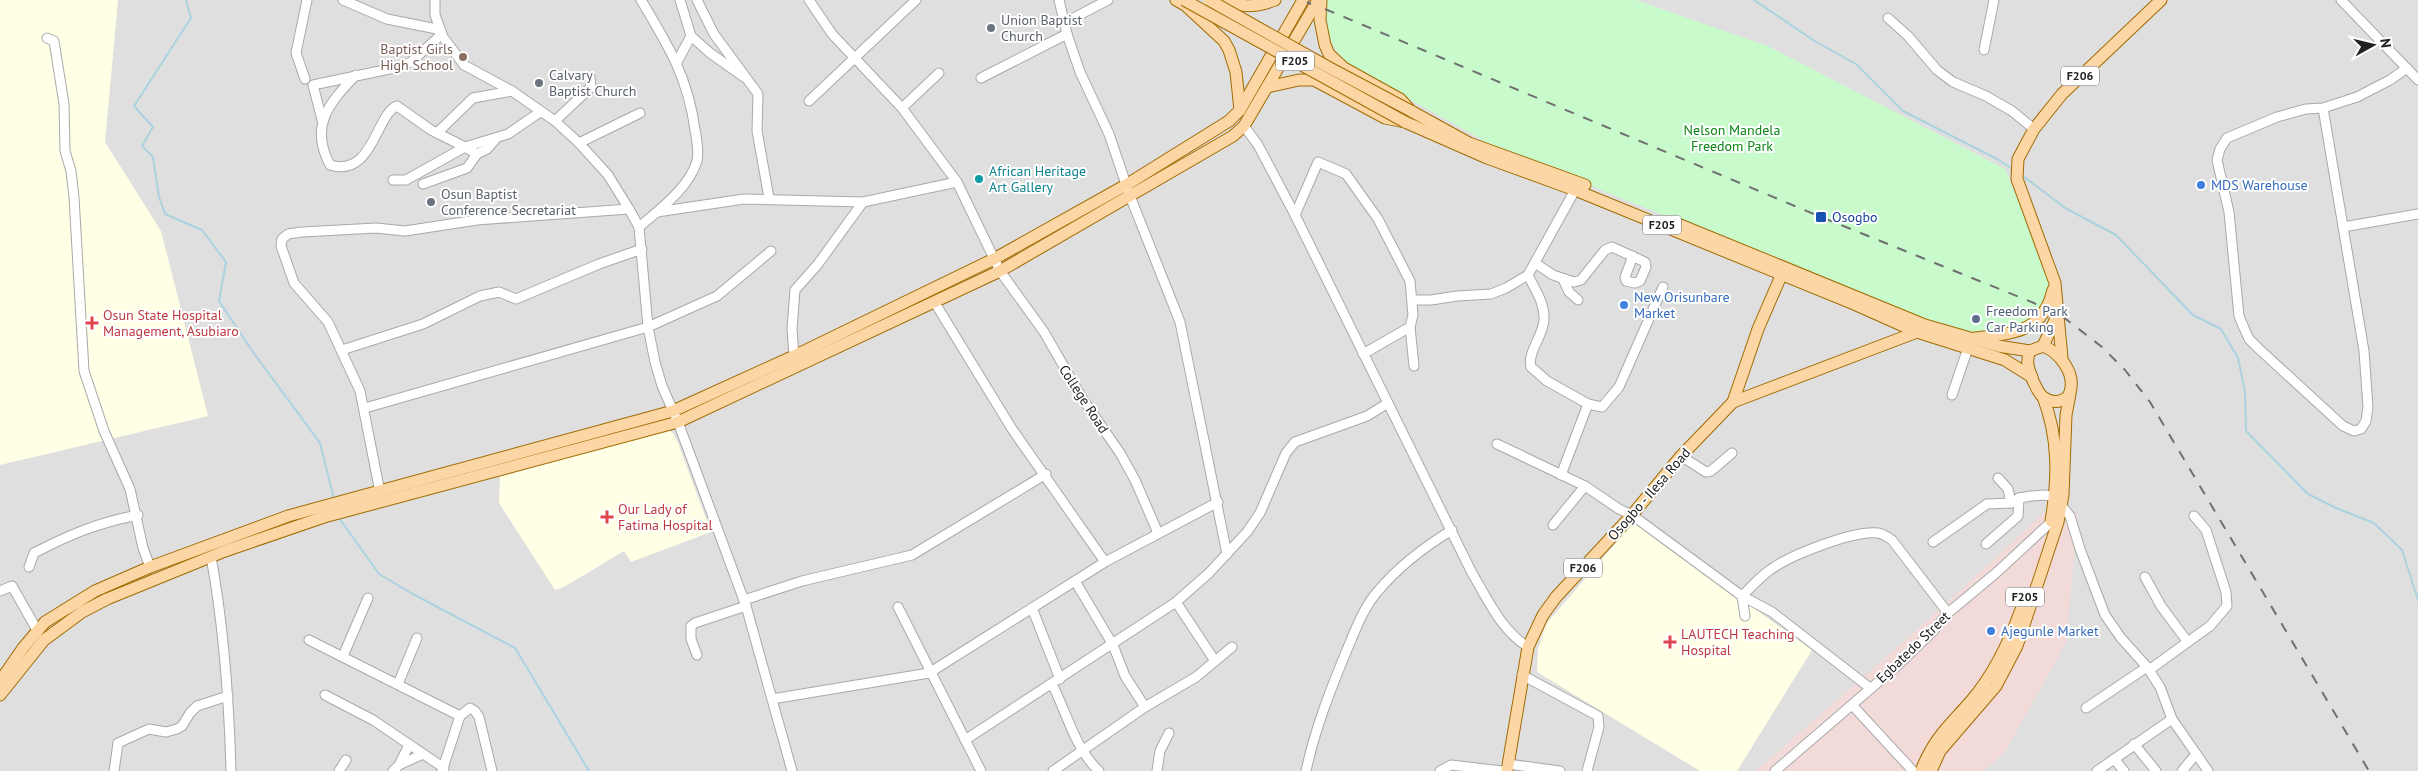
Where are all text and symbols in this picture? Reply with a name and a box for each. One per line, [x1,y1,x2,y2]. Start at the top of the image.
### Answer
place label: Union Baptist Church [1001,11,1083,45]
north arrow [2348,20,2398,70]
marker: Union Baptist Church [985,22,997,34]
text: N [2376,37,2395,49]
place label: Baptist Girls High School [380,40,453,74]
marker: Baptist Girls High School [457,51,469,63]
road number: F205 [1276,51,1314,70]
place label: Calvary Baptist Church [549,66,637,100]
road number: F206 [2061,66,2099,85]
marker: Calvary Baptist Church [533,77,545,89]
park label: Nelson Mandela Freedom Park [1684,121,1780,155]
place label: African Heritage Art Gallery [989,162,1086,196]
marker: African Heritage Art Gallery [973,173,985,185]
place label: MDS Warehouse [2211,176,2308,194]
marker: MDS Warehouse [2195,179,2207,191]
place label: Osun Baptist Conference Secretariat [441,185,576,219]
marker: Osun Baptist Conference Secretariat [425,196,437,208]
place label: Osogbo [1832,208,1878,226]
marker: Osogbo [1814,210,1828,224]
road number: F205 [1643,216,1681,234]
place label: New Orisunbare Market [1634,288,1730,322]
marker: New Orisunbare Market [1618,299,1630,311]
place label: Freedom Park Car Parking [1986,302,2068,336]
place label: Osun State Hospital Management, Asubiaro [103,306,239,340]
marker: Freedom Park Car Parking [1970,313,1982,325]
marker: Osun State Hospital Management, Asubiaro [85,316,99,330]
street label: College Road [1055,361,1113,437]
street label: Osogbo - Ilesa Road [1604,444,1694,544]
place label: Our Lady of Fatima Hospital [618,500,713,534]
marker: Our Lady of Fatima Hospital [600,510,614,524]
road number: F206 [1564,558,1602,578]
road number: F205 [2006,588,2044,606]
street label: Egbatedo Street [1872,607,1954,687]
place label: Ajegunle Market [2001,622,2099,640]
place label: LAUTECH Teaching Hospital [1681,625,1795,659]
marker: Ajegunle Market [1985,625,1997,637]
marker: LAUTECH Teaching Hospital [1663,635,1677,649]

